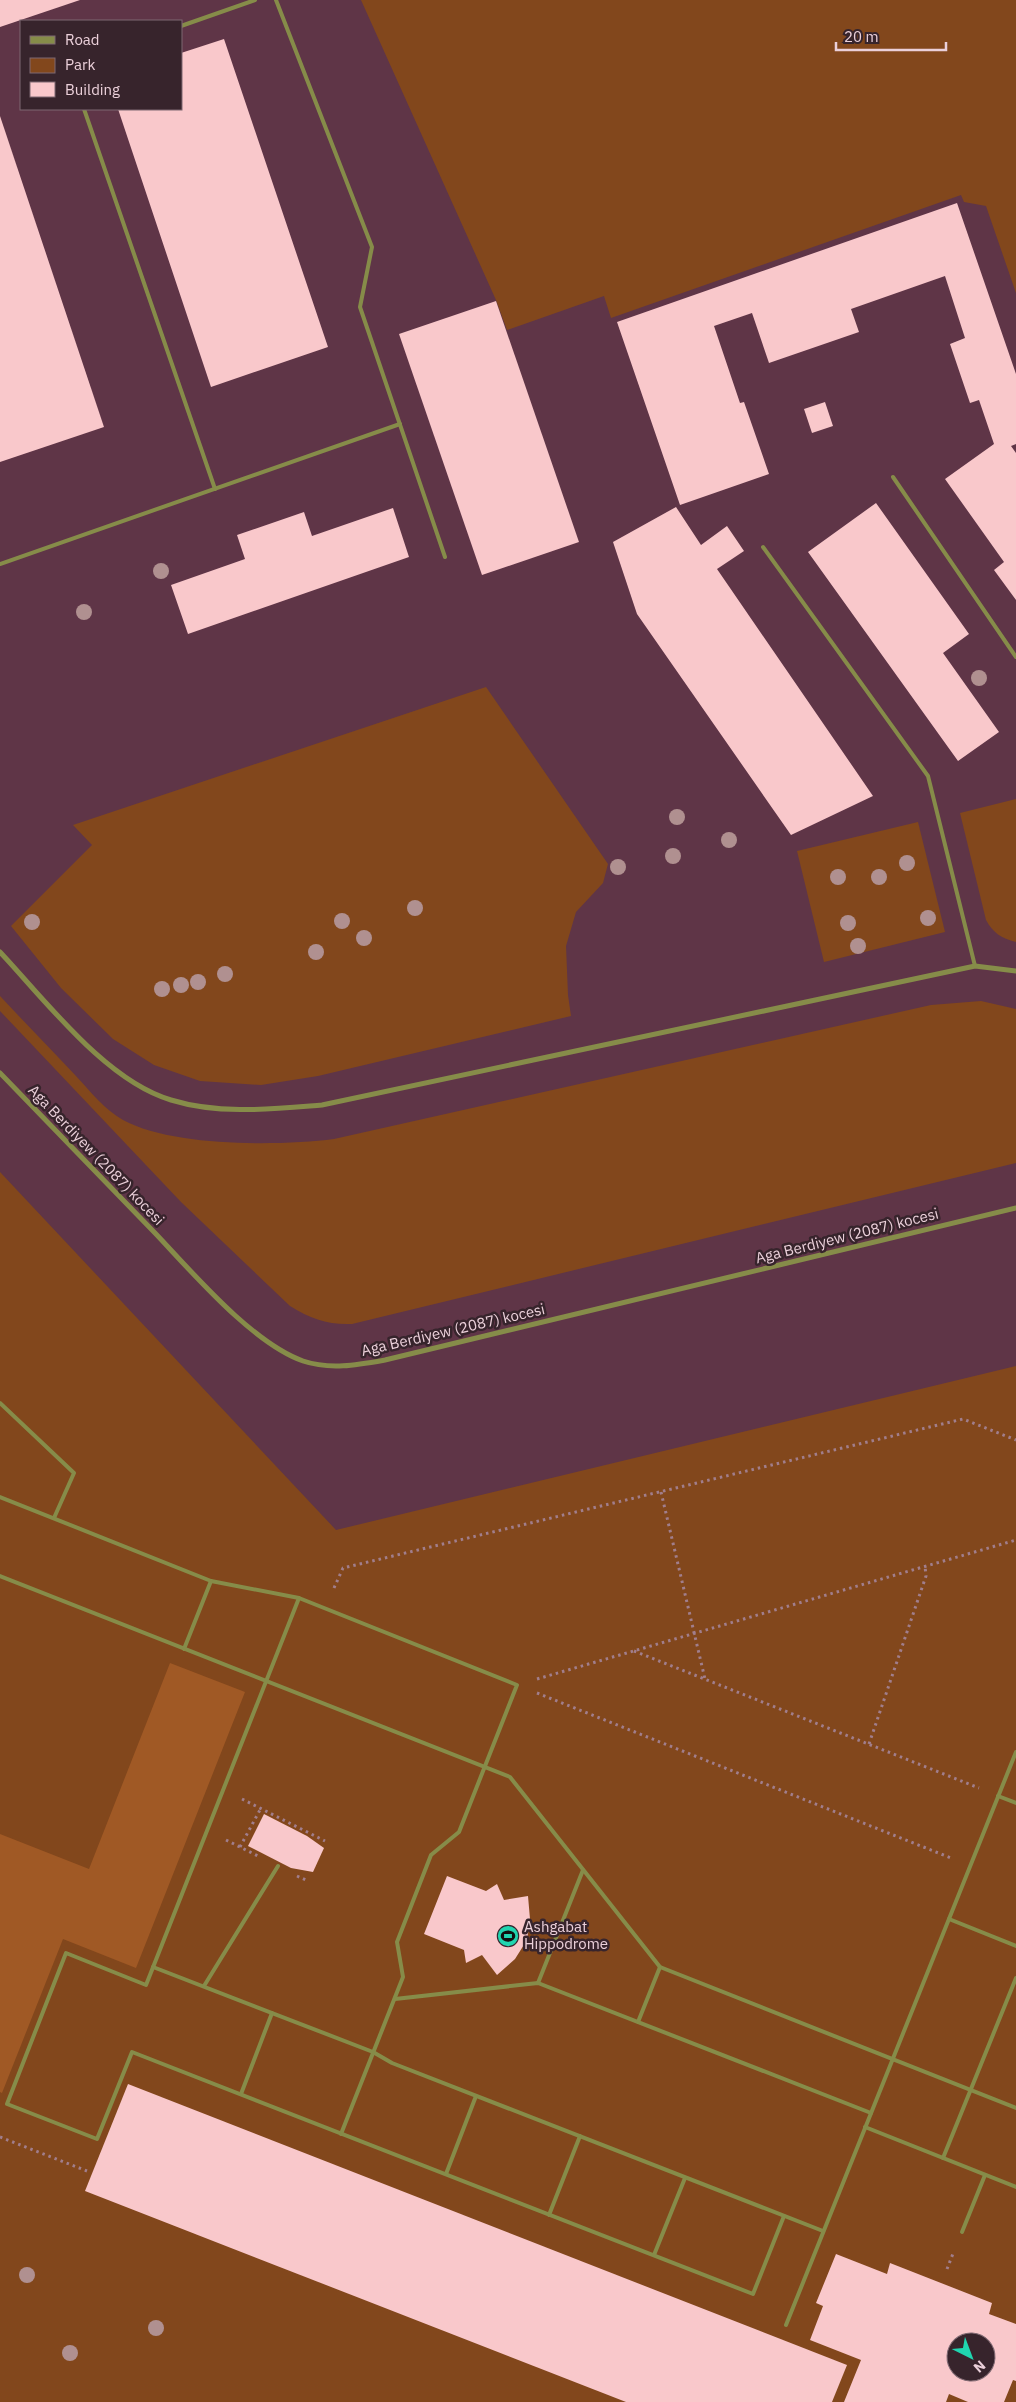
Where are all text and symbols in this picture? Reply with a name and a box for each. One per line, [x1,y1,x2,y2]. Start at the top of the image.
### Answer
legend [20,20,182,110]
scale bar [836,20,946,52]
text: 20 m [844,27,879,46]
text: Road [65,30,100,49]
text: Park [65,55,95,74]
text: Building [65,80,120,99]
street label: Aga Berdiyew (2087) kocesi [24,1080,168,1229]
street label: Aga Berdiyew (2087) kocesi [753,1204,940,1267]
street label: Aga Berdiyew (2087) kocesi [359,1299,547,1360]
place label: Ashgabat Hippodrome [524,1917,608,1953]
sports icon: Ashgabat Hippodrome [496,1924,520,1948]
north arrow [946,2332,996,2382]
text: N [970,2357,989,2377]

